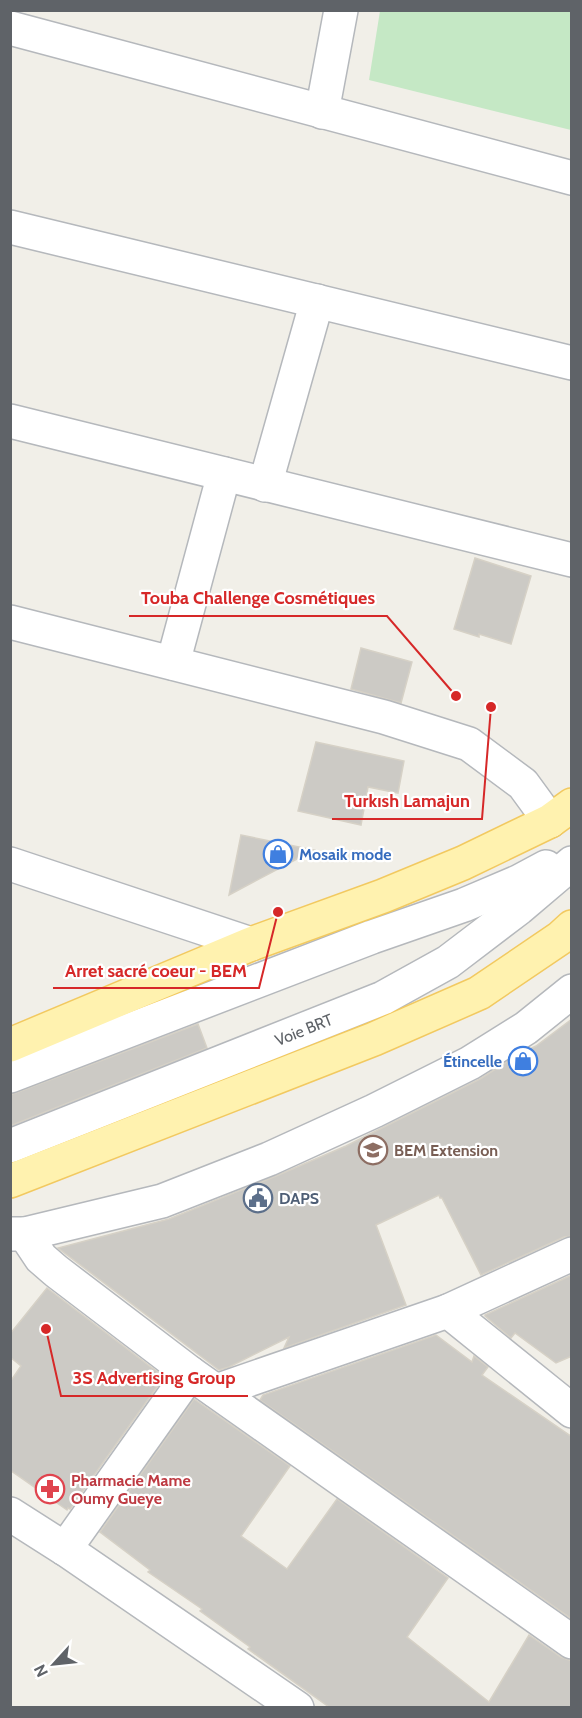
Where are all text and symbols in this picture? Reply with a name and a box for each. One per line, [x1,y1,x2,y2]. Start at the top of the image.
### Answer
callout: Touba Challenge Cosmétiques [129,580,387,616]
text: Touba Challenge Cosmétiques [141,587,375,609]
callout: Turkısh Lamajun [332,783,482,819]
text: Turkısh Lamajun [344,790,470,812]
shop icon: Mosaik mode [262,838,294,870]
place label: Mosaik mode [299,845,392,864]
callout: Arret sacré coeur - BEM [53,952,259,988]
text: Arret sacré coeur - BEM [65,960,247,982]
street label: Voie BRT [272,1009,336,1049]
shop icon: Étincelle [507,1045,539,1077]
place label: Étincelle [443,1052,502,1071]
school or university icon: BEM Extension [357,1134,389,1166]
place label: BEM Extension [394,1141,498,1160]
public building icon: DAPS [242,1182,274,1214]
place label: DAPS [279,1189,319,1208]
callout: 3S Advertising Group [61,1360,248,1396]
text: 3S Advertising Group [72,1367,236,1389]
place label: Pharmacie Mame Oumy Gueye [71,1471,191,1508]
pharmacy icon: Pharmacie Mame Oumy Gueye [34,1473,66,1505]
north arrow [24,1634,84,1694]
text: N [30,1661,52,1680]

